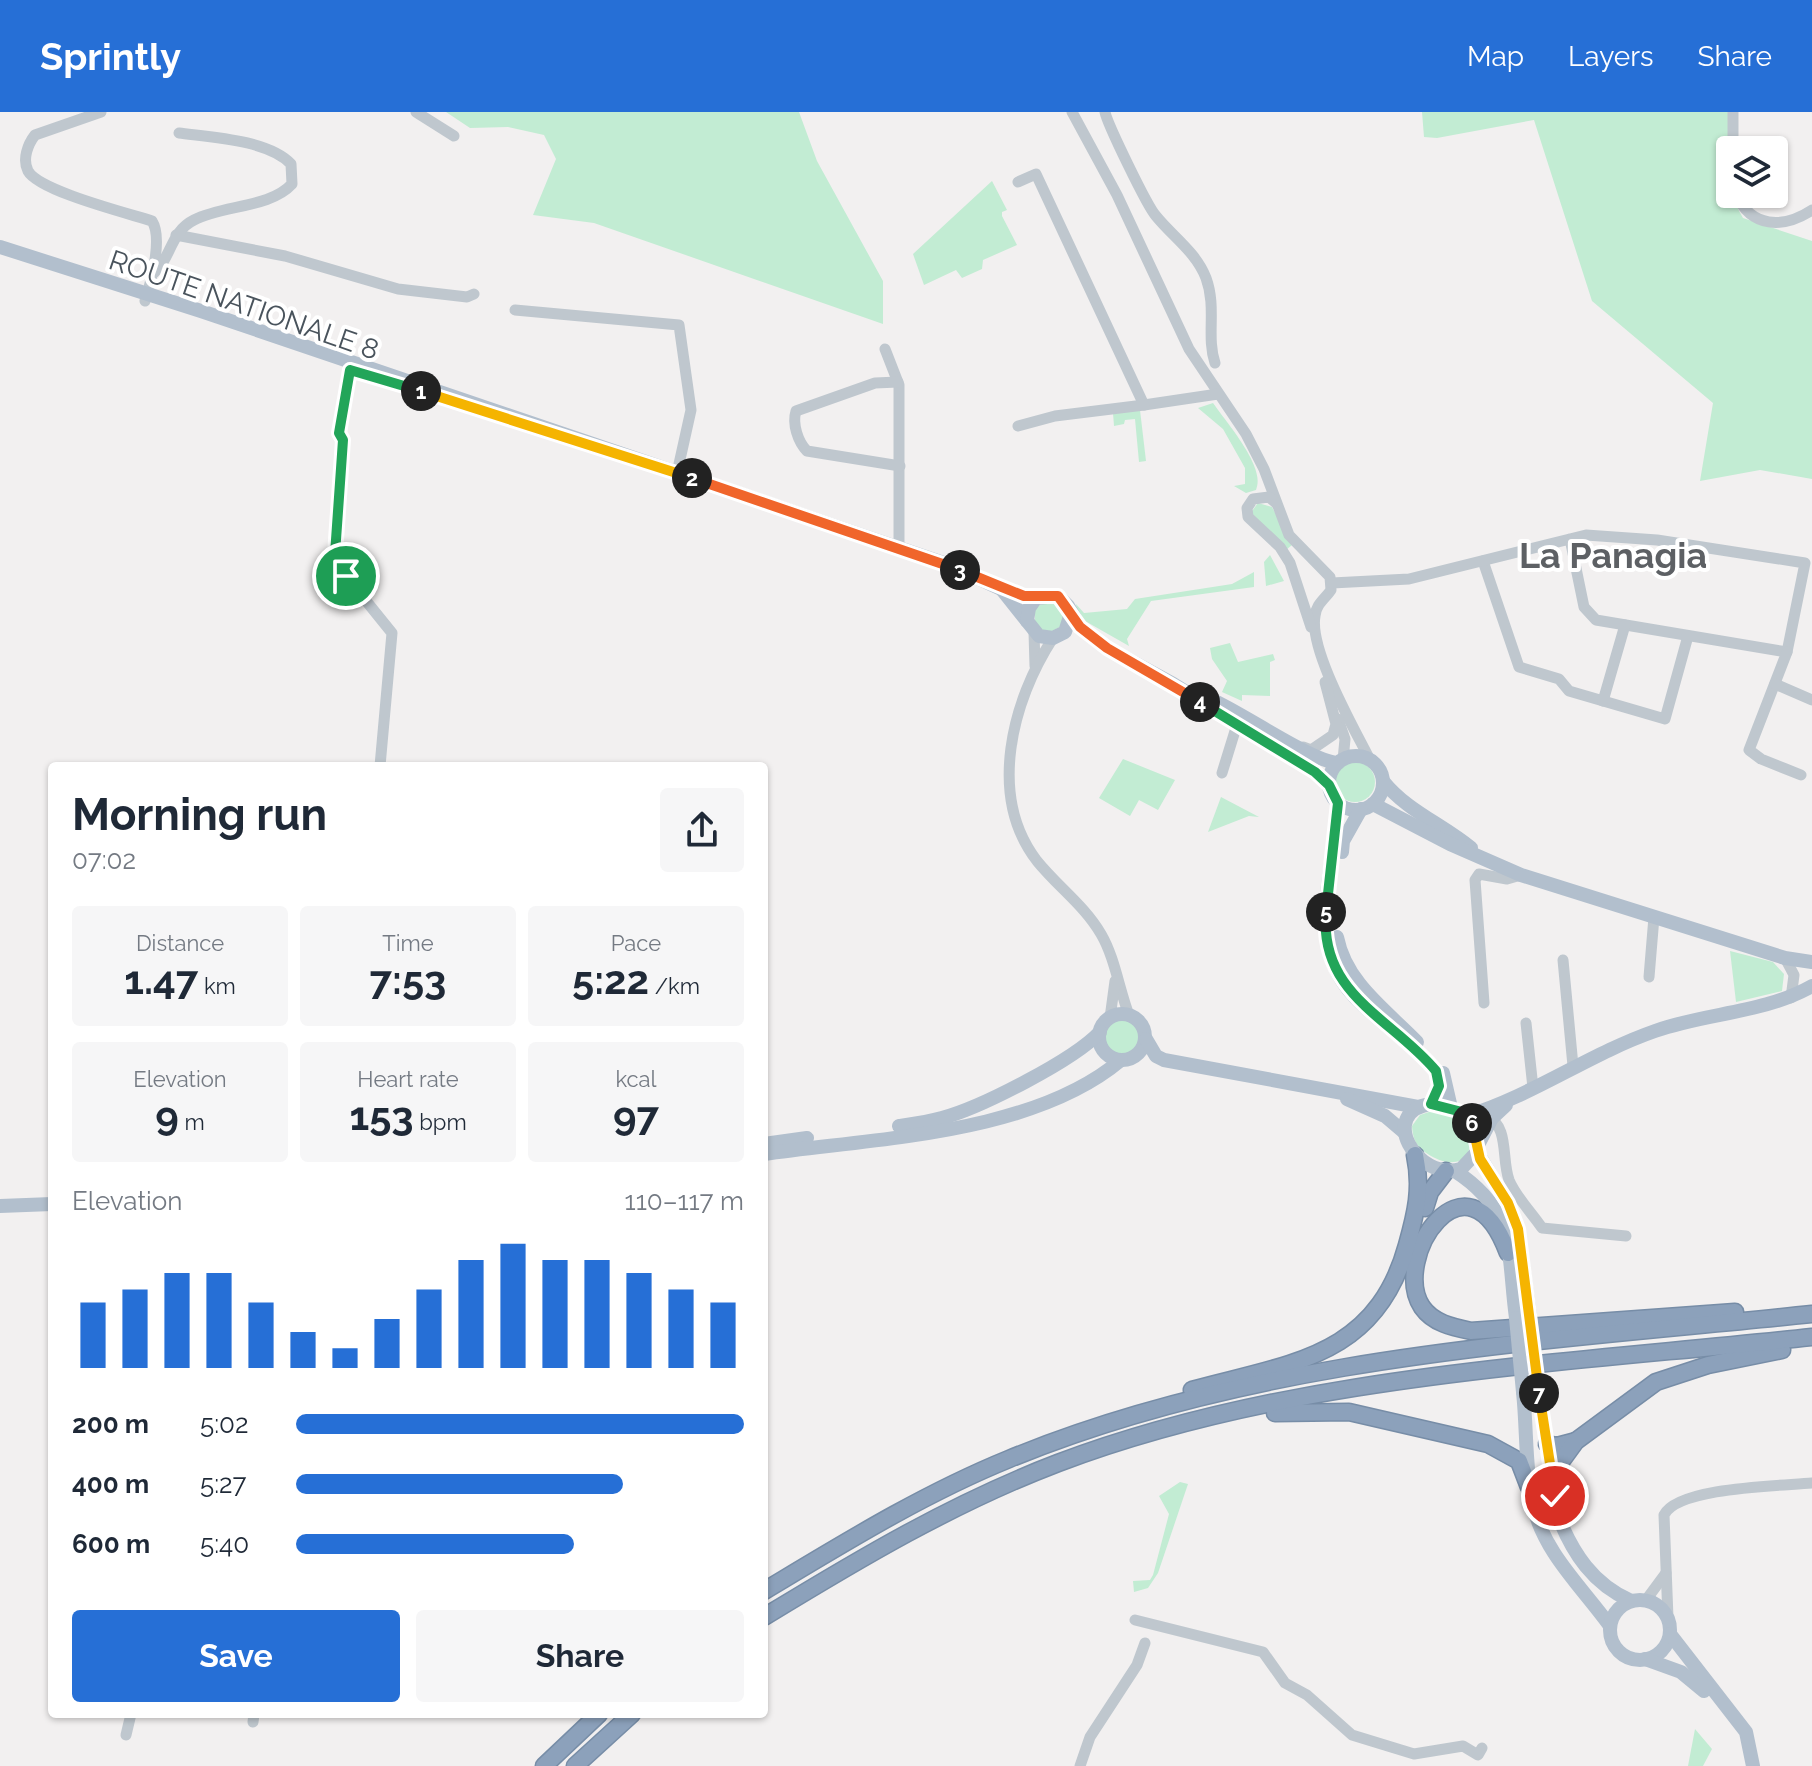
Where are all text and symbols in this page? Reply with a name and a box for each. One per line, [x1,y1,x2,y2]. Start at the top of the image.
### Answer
text: Sprintly [40,34,181,79]
text: Map [1467,40,1524,73]
text: Layers [1568,40,1654,73]
text: Share [1698,40,1772,73]
map controls [1716,136,1788,208]
button: layers [1716,136,1788,208]
street label: ROUTE NATIONALE 8 [105,243,383,367]
pin: 1 [401,371,441,411]
text: 1 [416,378,426,404]
pin: 2 [672,458,712,498]
text: 2 [686,465,698,491]
district label: La Panagia [1519,534,1707,576]
pin [312,542,380,610]
pin: 3 [940,550,980,590]
icon: arrive [324,554,368,598]
text: 3 [954,557,966,583]
pin: 4 [1180,682,1220,722]
text: 4 [1194,689,1206,715]
button: share [660,788,744,872]
text: Morning run [72,789,327,840]
text: 07:02 [72,845,136,875]
pin: 5 [1306,892,1346,932]
text: 5 [1320,899,1332,925]
text: Distance [136,930,224,956]
text: Time [382,930,434,956]
text: Pace [611,930,661,956]
text: 1.47 [124,956,198,1003]
text: 7:53 [370,956,446,1003]
text: 5:22 [572,956,649,1003]
text: km [198,973,236,999]
text: /km [649,973,700,999]
text: Elevation [133,1066,227,1092]
text: Heart rate [357,1066,459,1092]
text: kcal [615,1066,657,1092]
text: 9 [155,1092,179,1139]
text: 153 [349,1092,414,1139]
text: 97 [613,1092,659,1139]
pin: 6 [1452,1103,1492,1143]
text: m [179,1109,205,1135]
text: bpm [414,1109,467,1135]
text: 6 [1465,1110,1479,1136]
text: Elevation [72,1186,182,1216]
text: 110–117 m [625,1186,744,1216]
pin: 7 [1519,1373,1559,1413]
text: 7 [1533,1380,1545,1406]
text: 200 m [72,1409,149,1439]
text: 5:02 [200,1409,249,1439]
pin [1521,1462,1589,1530]
text: 400 m [72,1469,149,1499]
text: 5:27 [200,1469,247,1499]
icon: check [1533,1474,1577,1518]
text: 600 m [72,1529,150,1559]
text: 5:40 [200,1529,249,1559]
button: Save [72,1610,400,1702]
button: Share [416,1610,744,1702]

